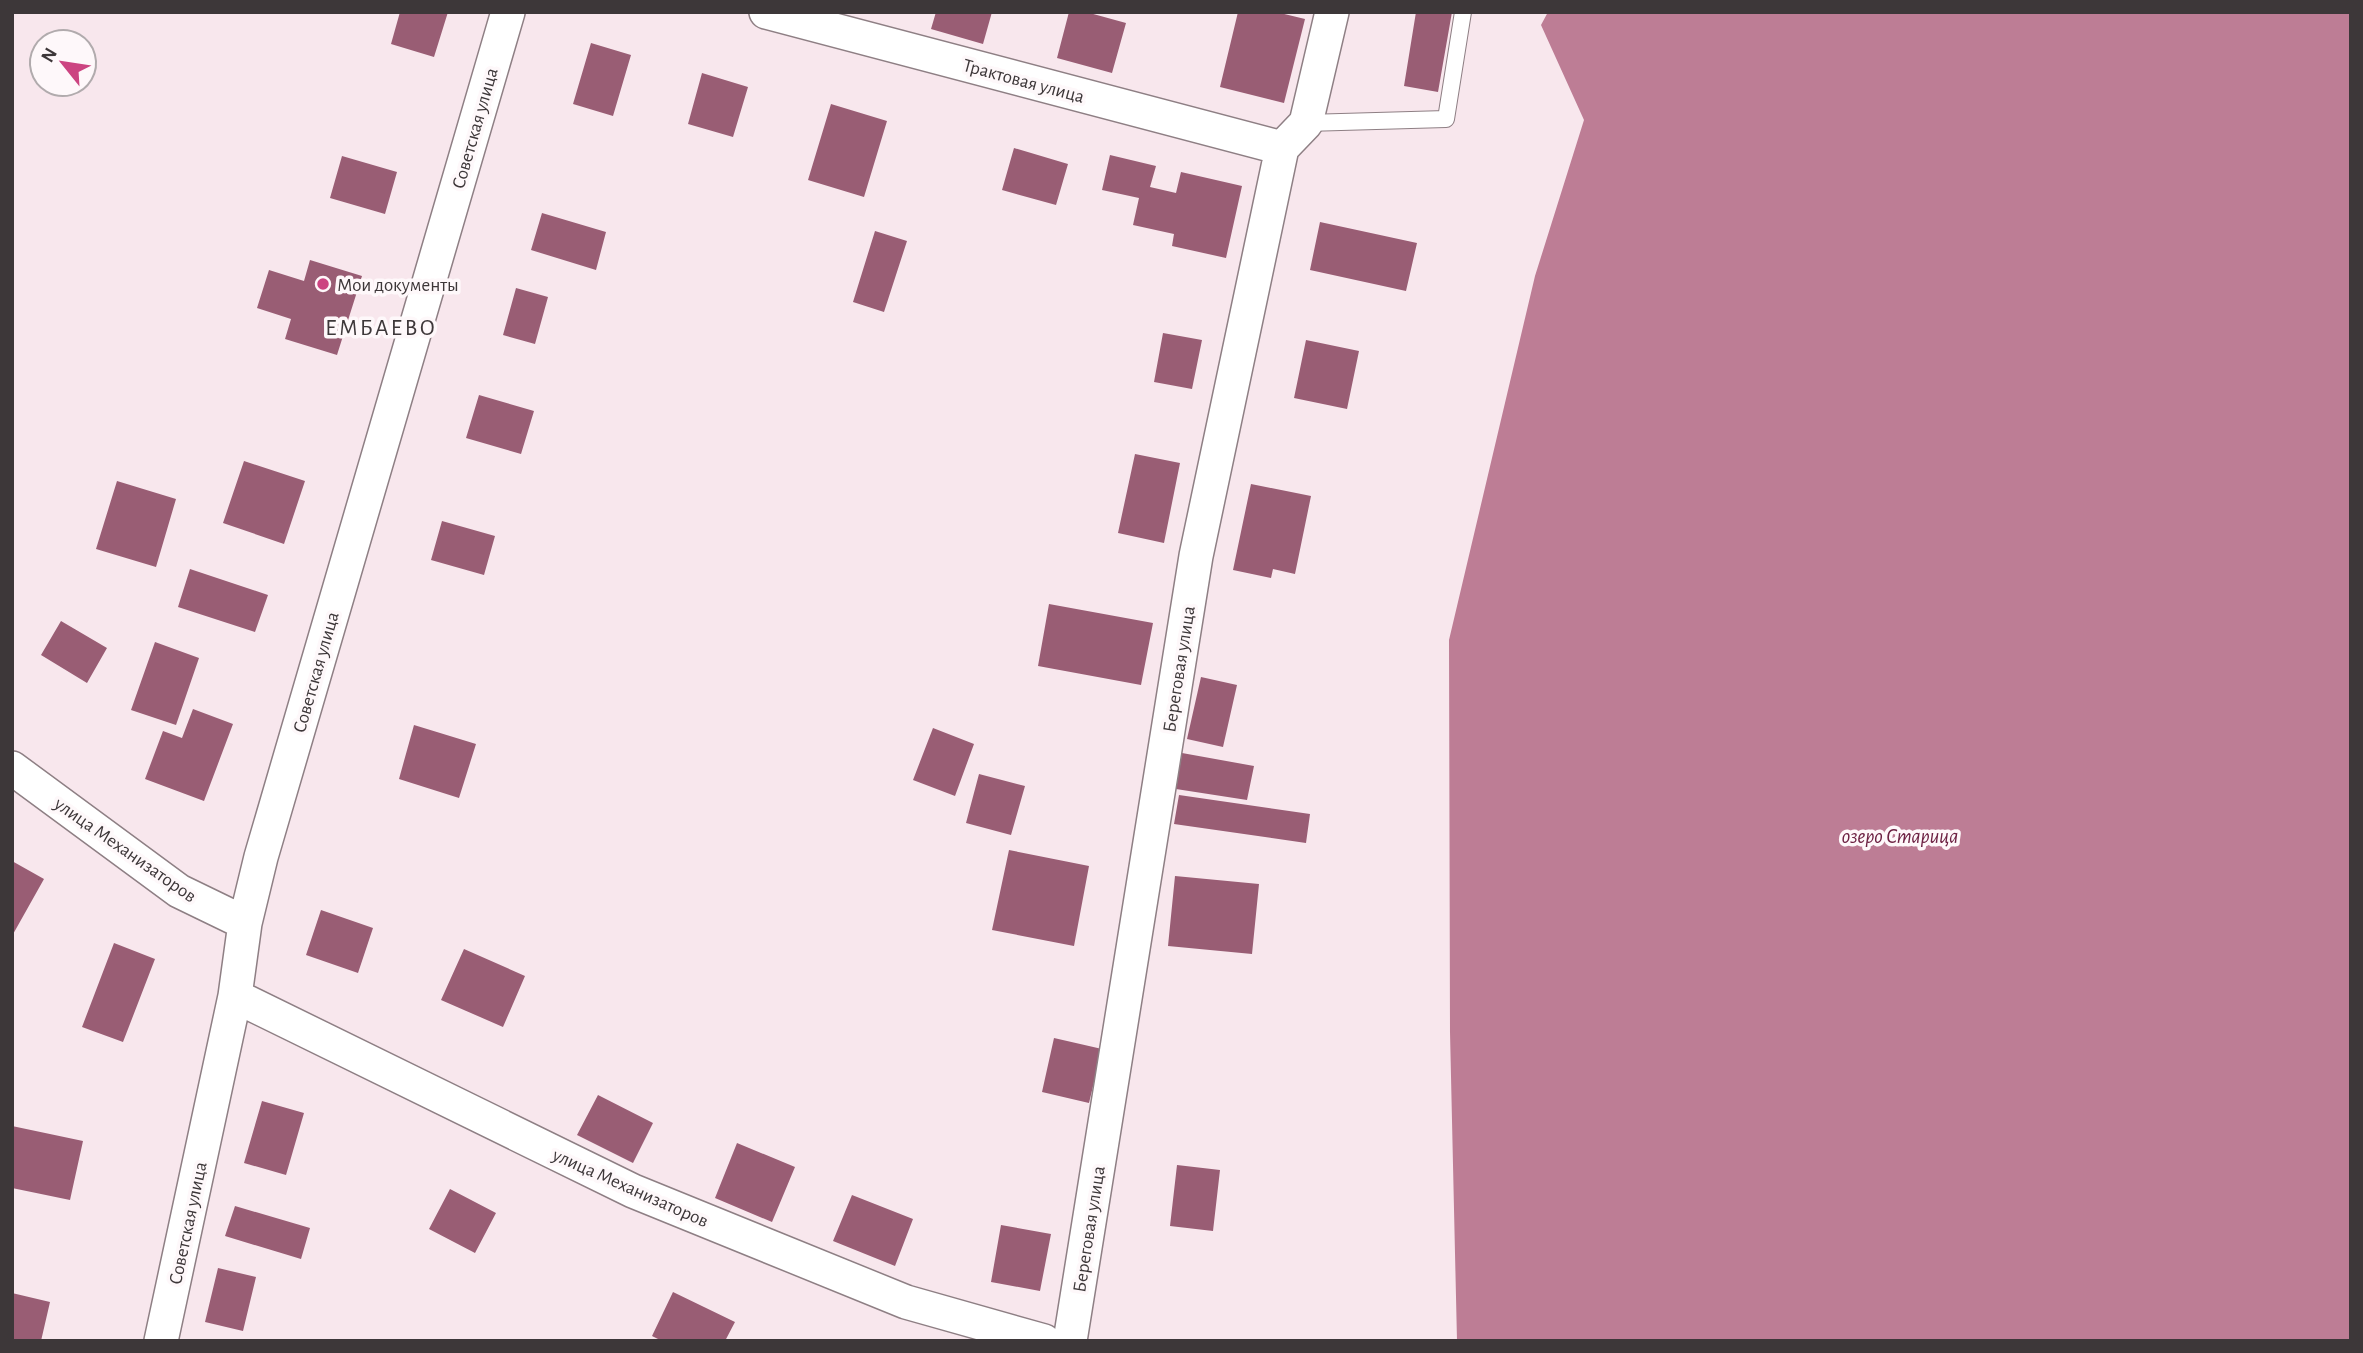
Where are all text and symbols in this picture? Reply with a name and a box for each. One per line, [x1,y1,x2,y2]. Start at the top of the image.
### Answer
north arrow [28,28,98,98]
text: N [38,45,61,66]
street label: Трактовая улица [961,56,1087,107]
street label: Советская улица [449,65,502,191]
marker: Мои документы [315,276,331,292]
place label: Мои документы [337,276,459,295]
district label: ЕМБАЕВО [325,317,437,340]
street label: Береговая улица [1160,604,1199,734]
street label: Советская улица [290,609,343,735]
street label: улица Механизаторов [50,794,200,906]
water label: озеро Старица [1842,826,1958,848]
street label: улица Механизаторов [549,1145,711,1231]
street label: Советская улица [166,1160,211,1286]
street label: Береговая улица [1070,1164,1109,1294]

